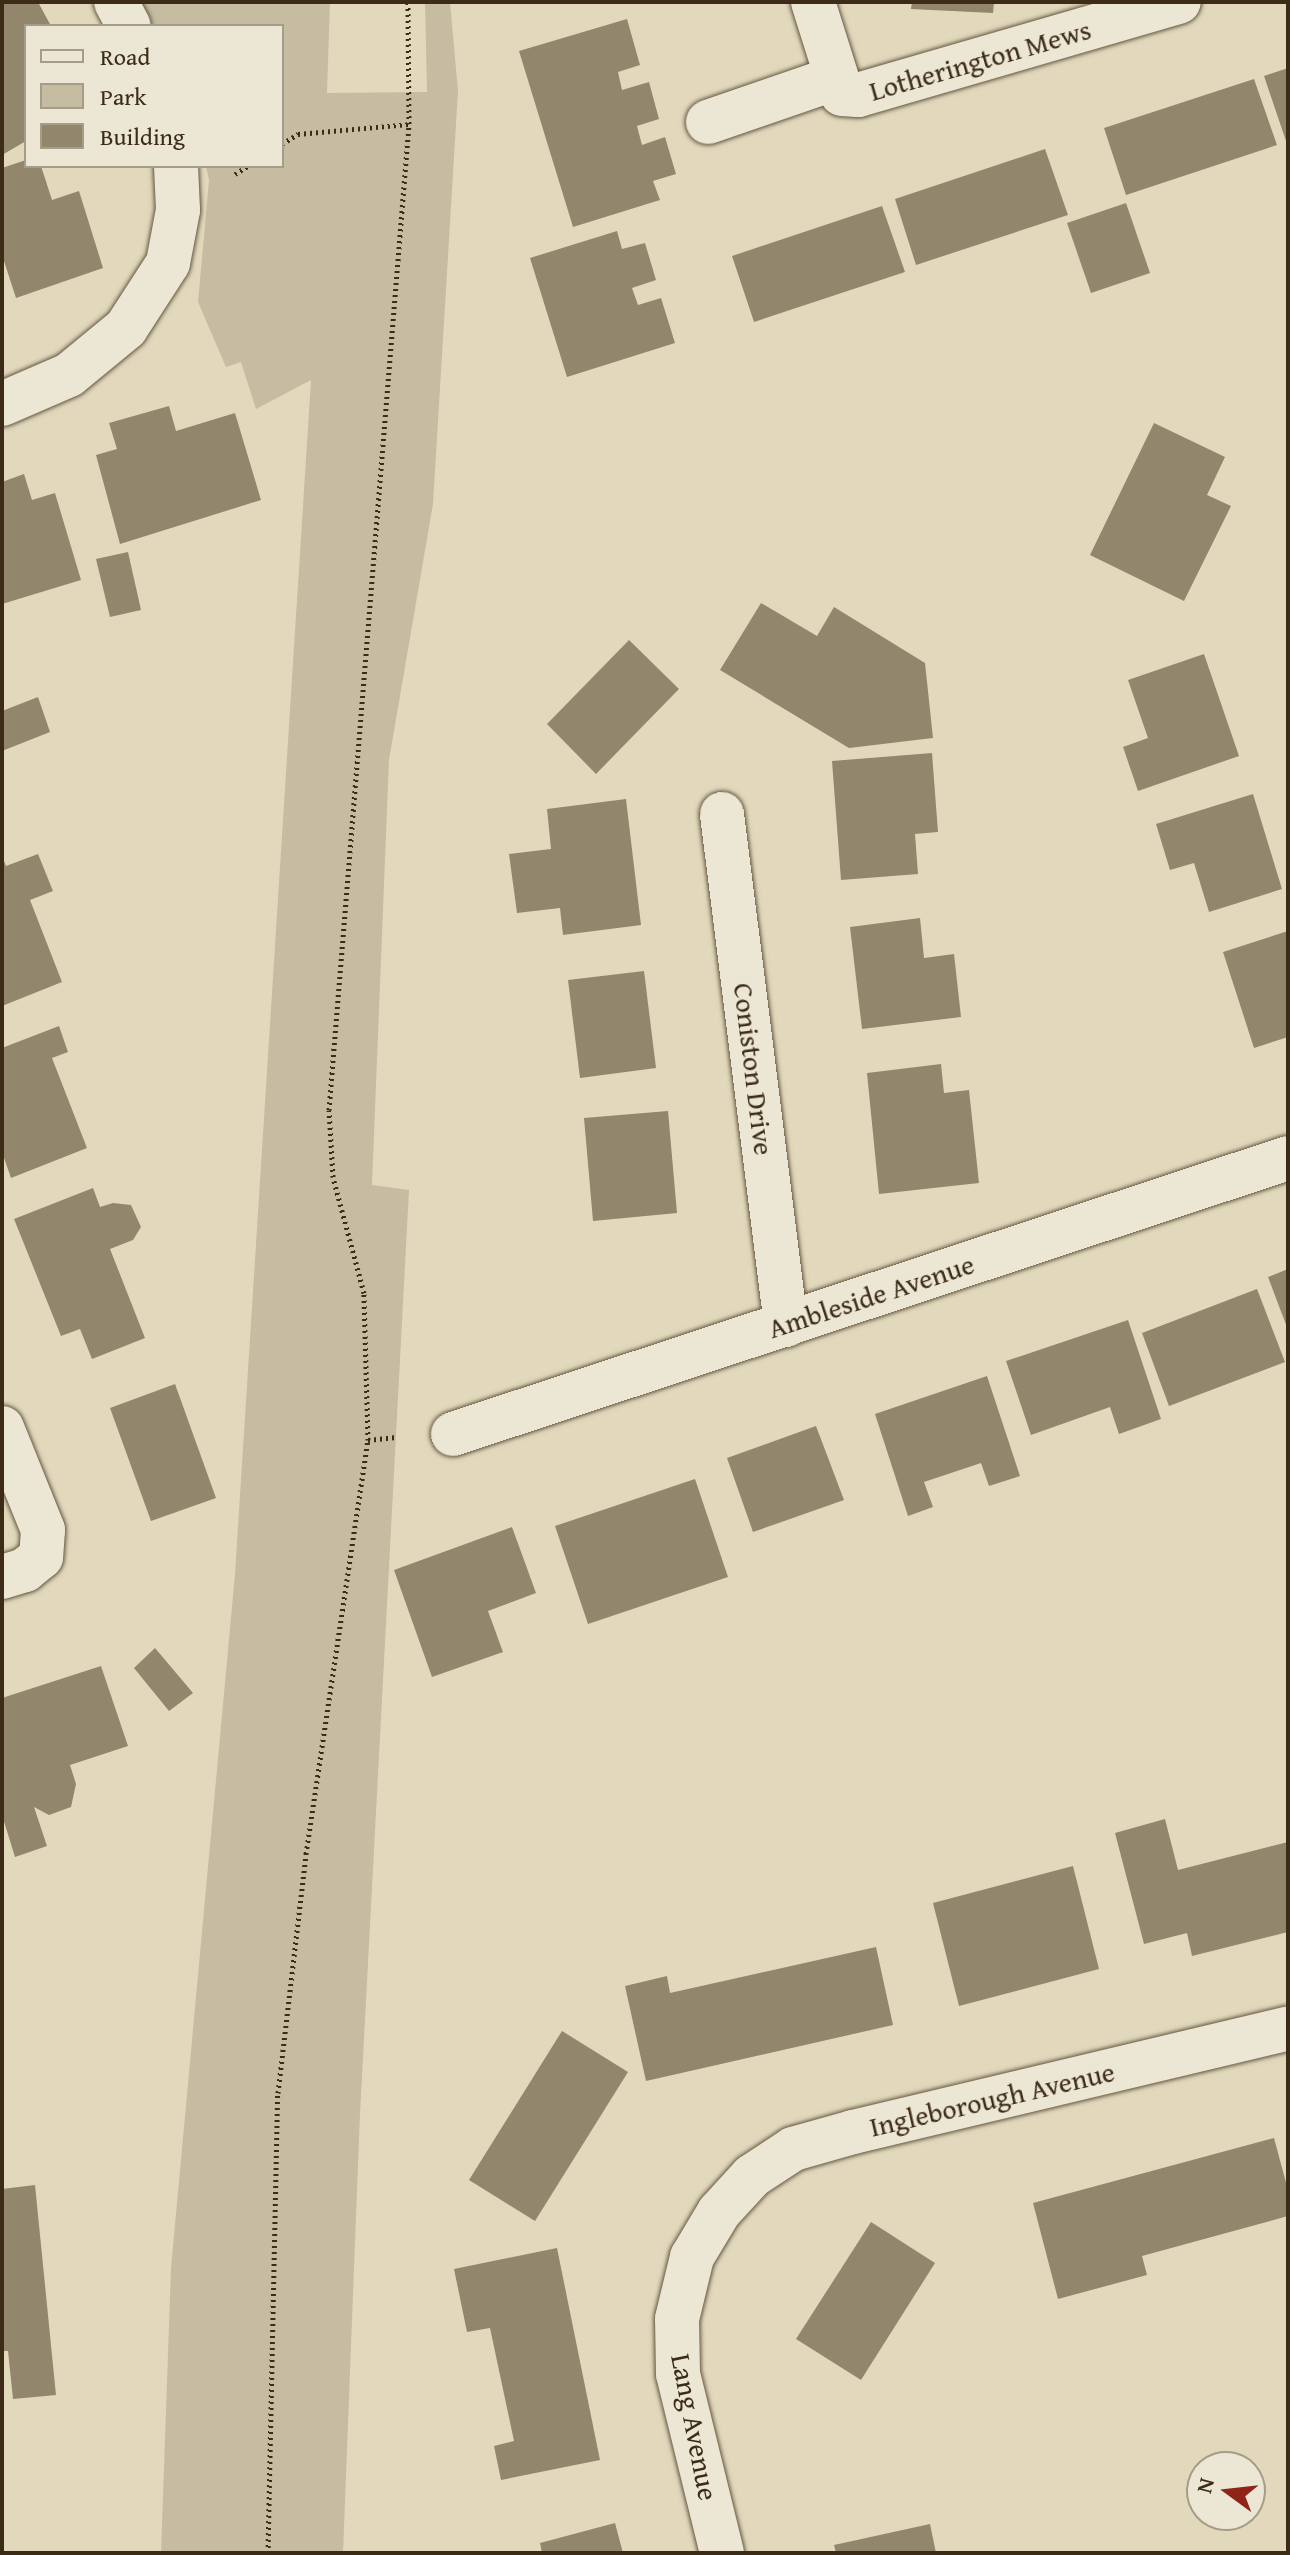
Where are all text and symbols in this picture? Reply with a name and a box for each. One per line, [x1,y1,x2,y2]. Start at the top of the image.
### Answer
street label: Lotherington Mews [865,12,1095,108]
legend [24,24,284,168]
text: Road [100,39,150,74]
text: Park [100,79,146,114]
text: Building [100,119,185,154]
street label: Coniston Drive [727,981,781,1157]
street label: Ambleside Avenue [764,1247,978,1345]
street label: Ingleborough Avenue [866,2054,1118,2144]
street label: Lang Avenue [664,2351,726,2503]
north arrow [1186,2451,1266,2531]
text: N [1187,2474,1222,2497]

